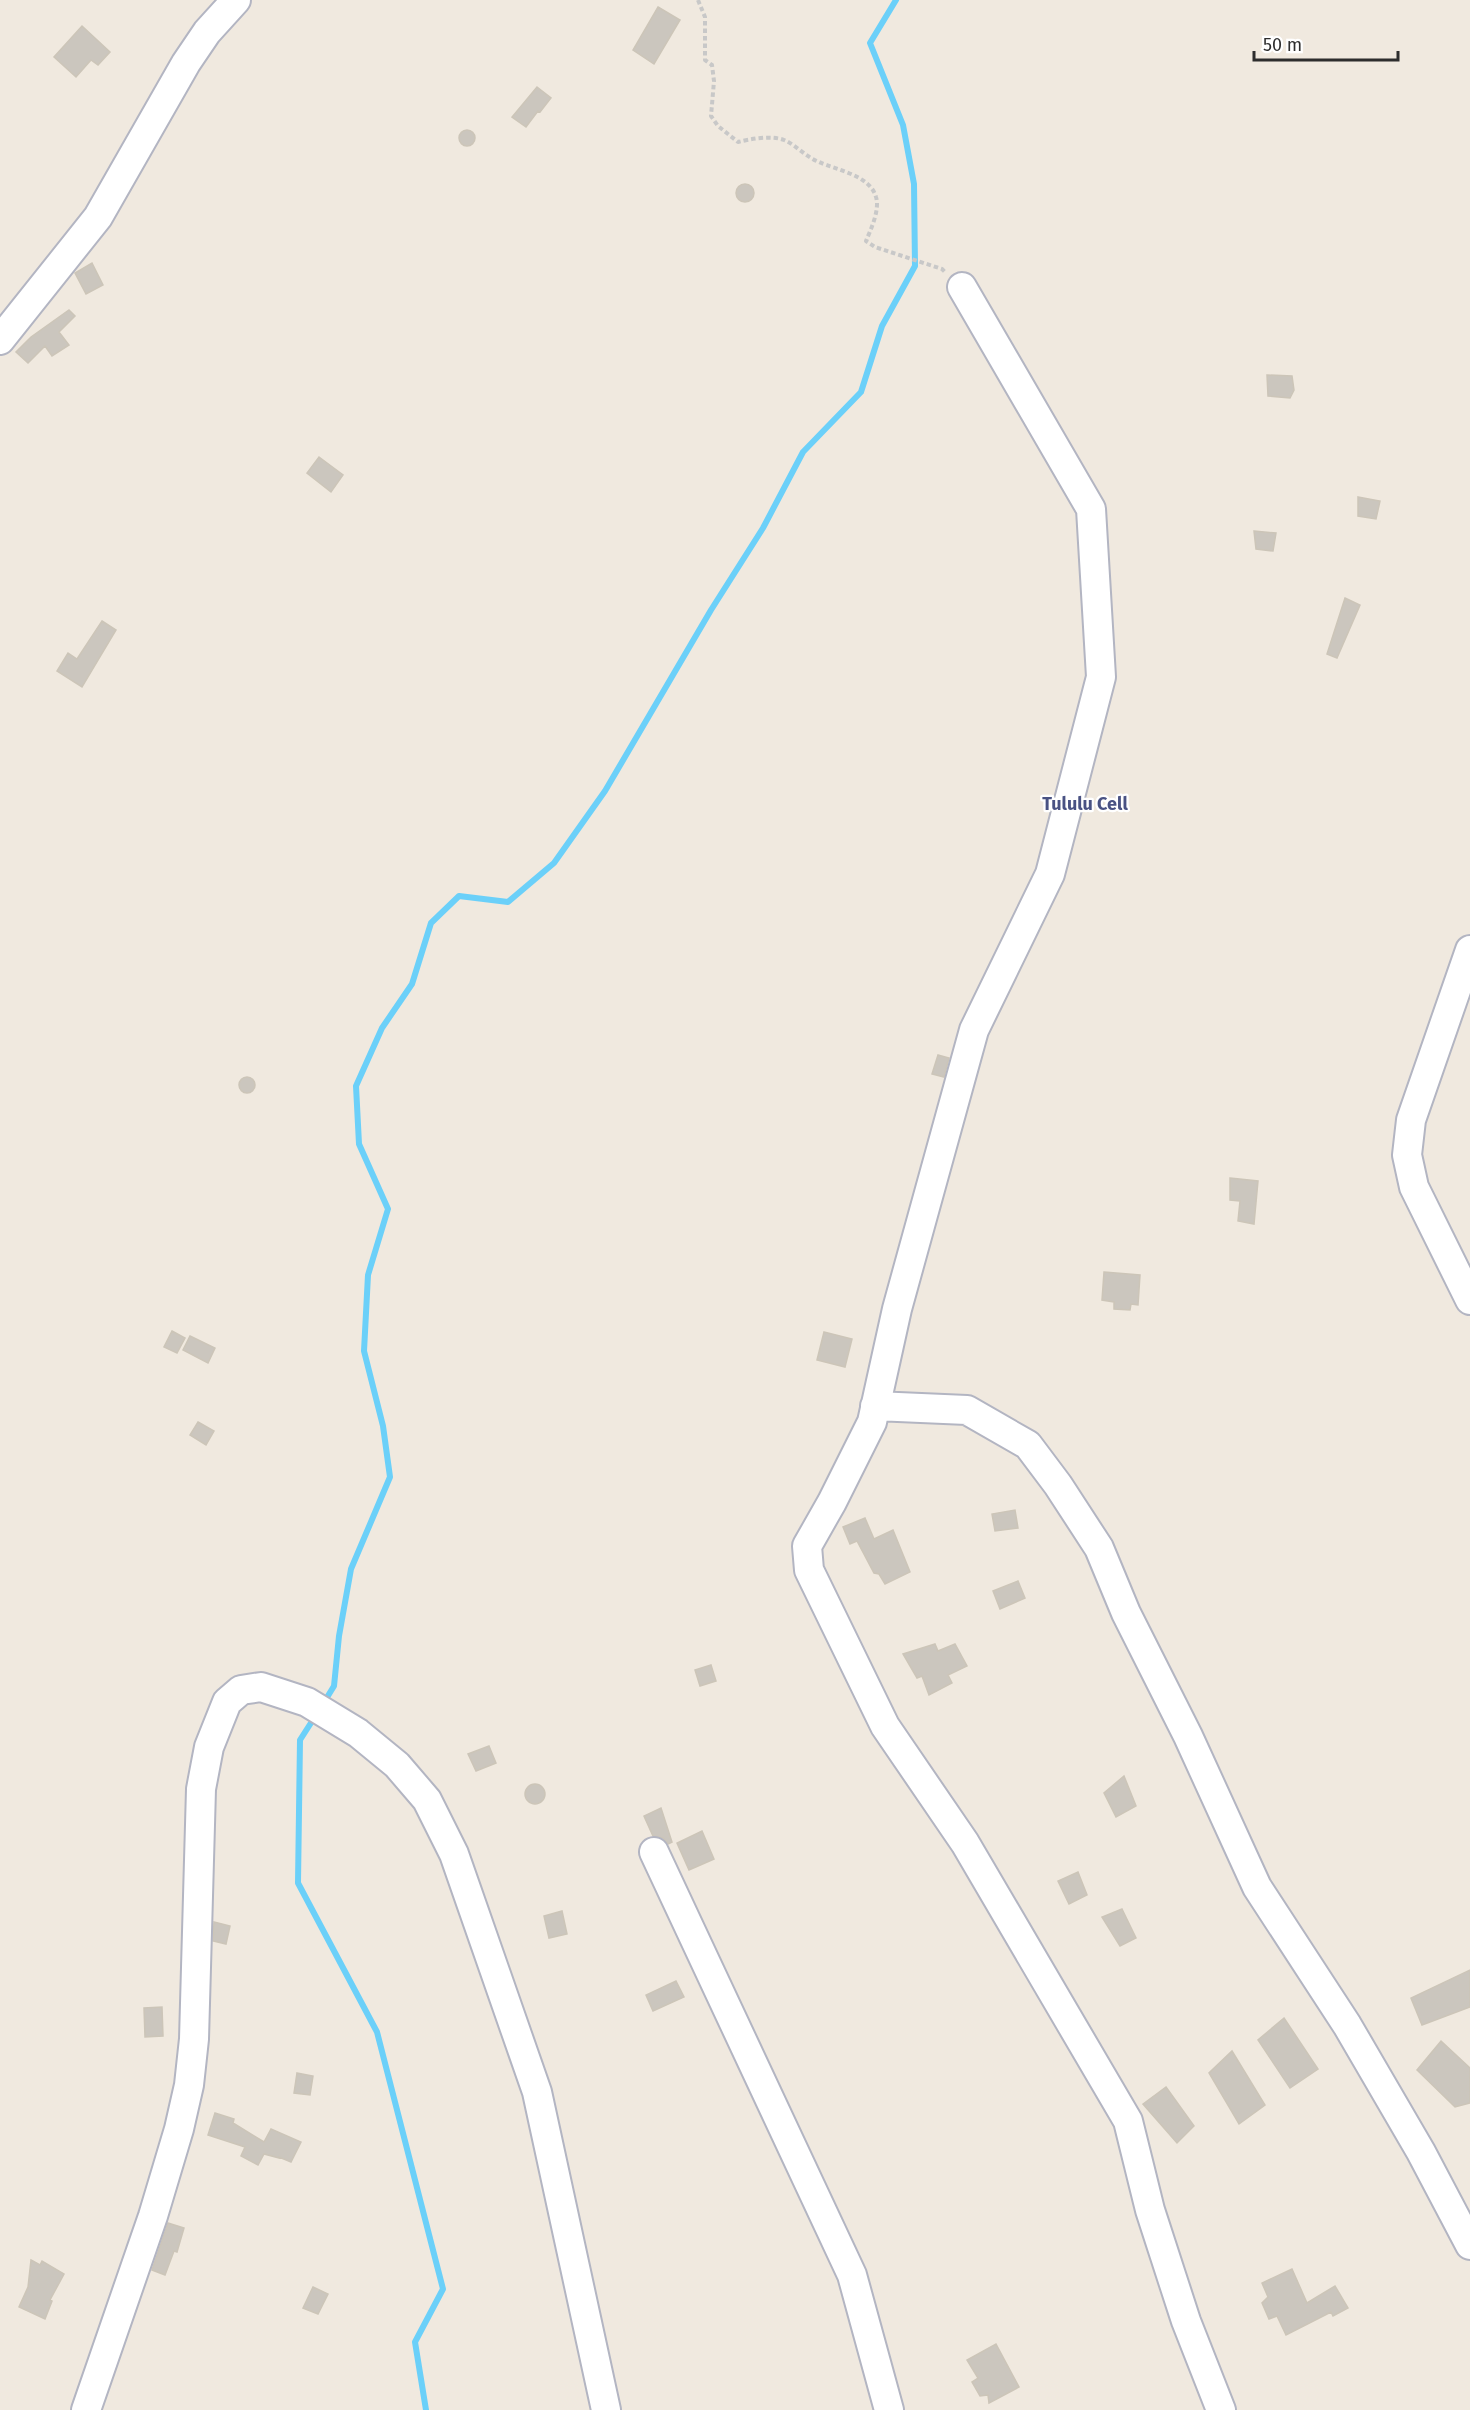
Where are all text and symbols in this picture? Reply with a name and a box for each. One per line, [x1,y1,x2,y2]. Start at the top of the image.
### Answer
scale bar [1254,24,1398,62]
text: 50 m [1263,34,1302,56]
district label: Tululu Cell [1042,793,1128,815]

